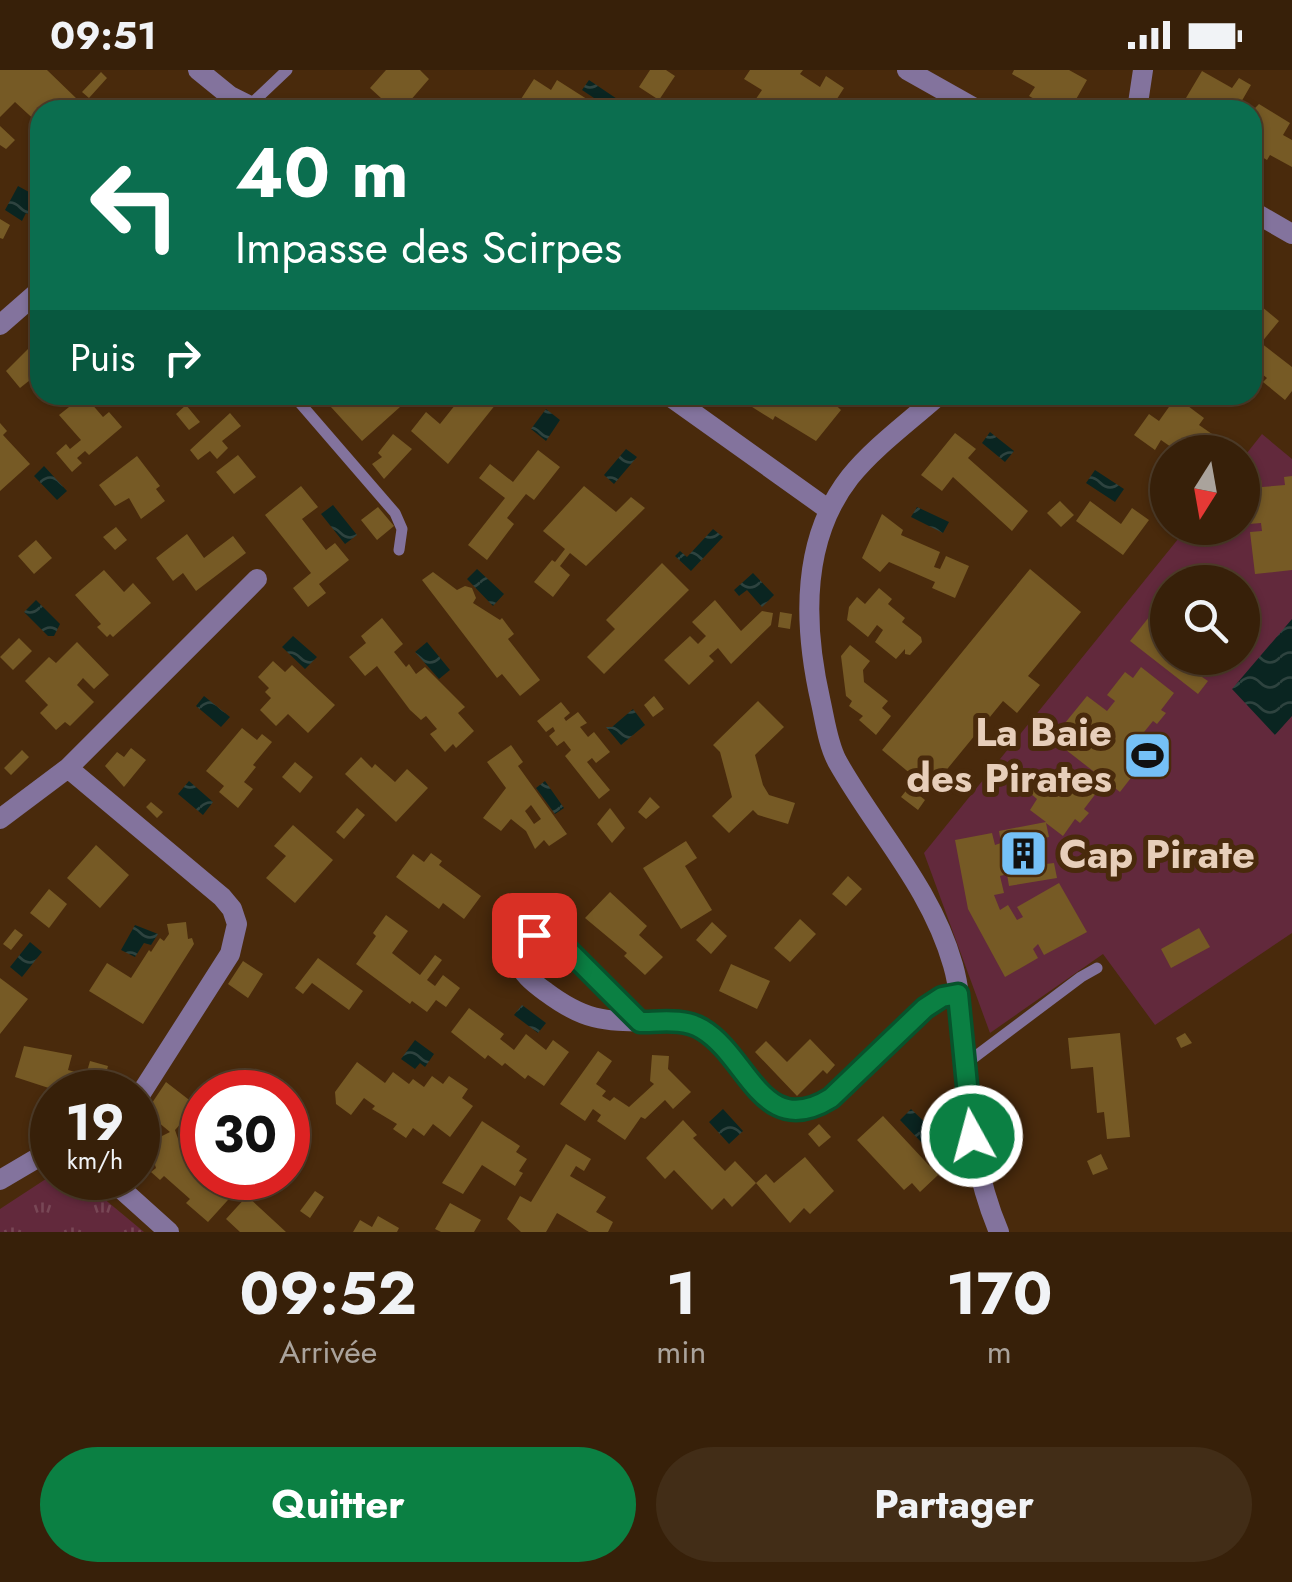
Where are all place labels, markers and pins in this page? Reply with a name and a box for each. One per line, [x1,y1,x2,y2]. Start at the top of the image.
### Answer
place label: La Baie des Pirates [906,703,1112,807]
sports icon: La Baie des Pirates [1121,729,1173,781]
place label: Cap Pirate [1059,825,1255,883]
building icon: Cap Pirate [998,828,1050,880]
pin [492,893,577,978]

